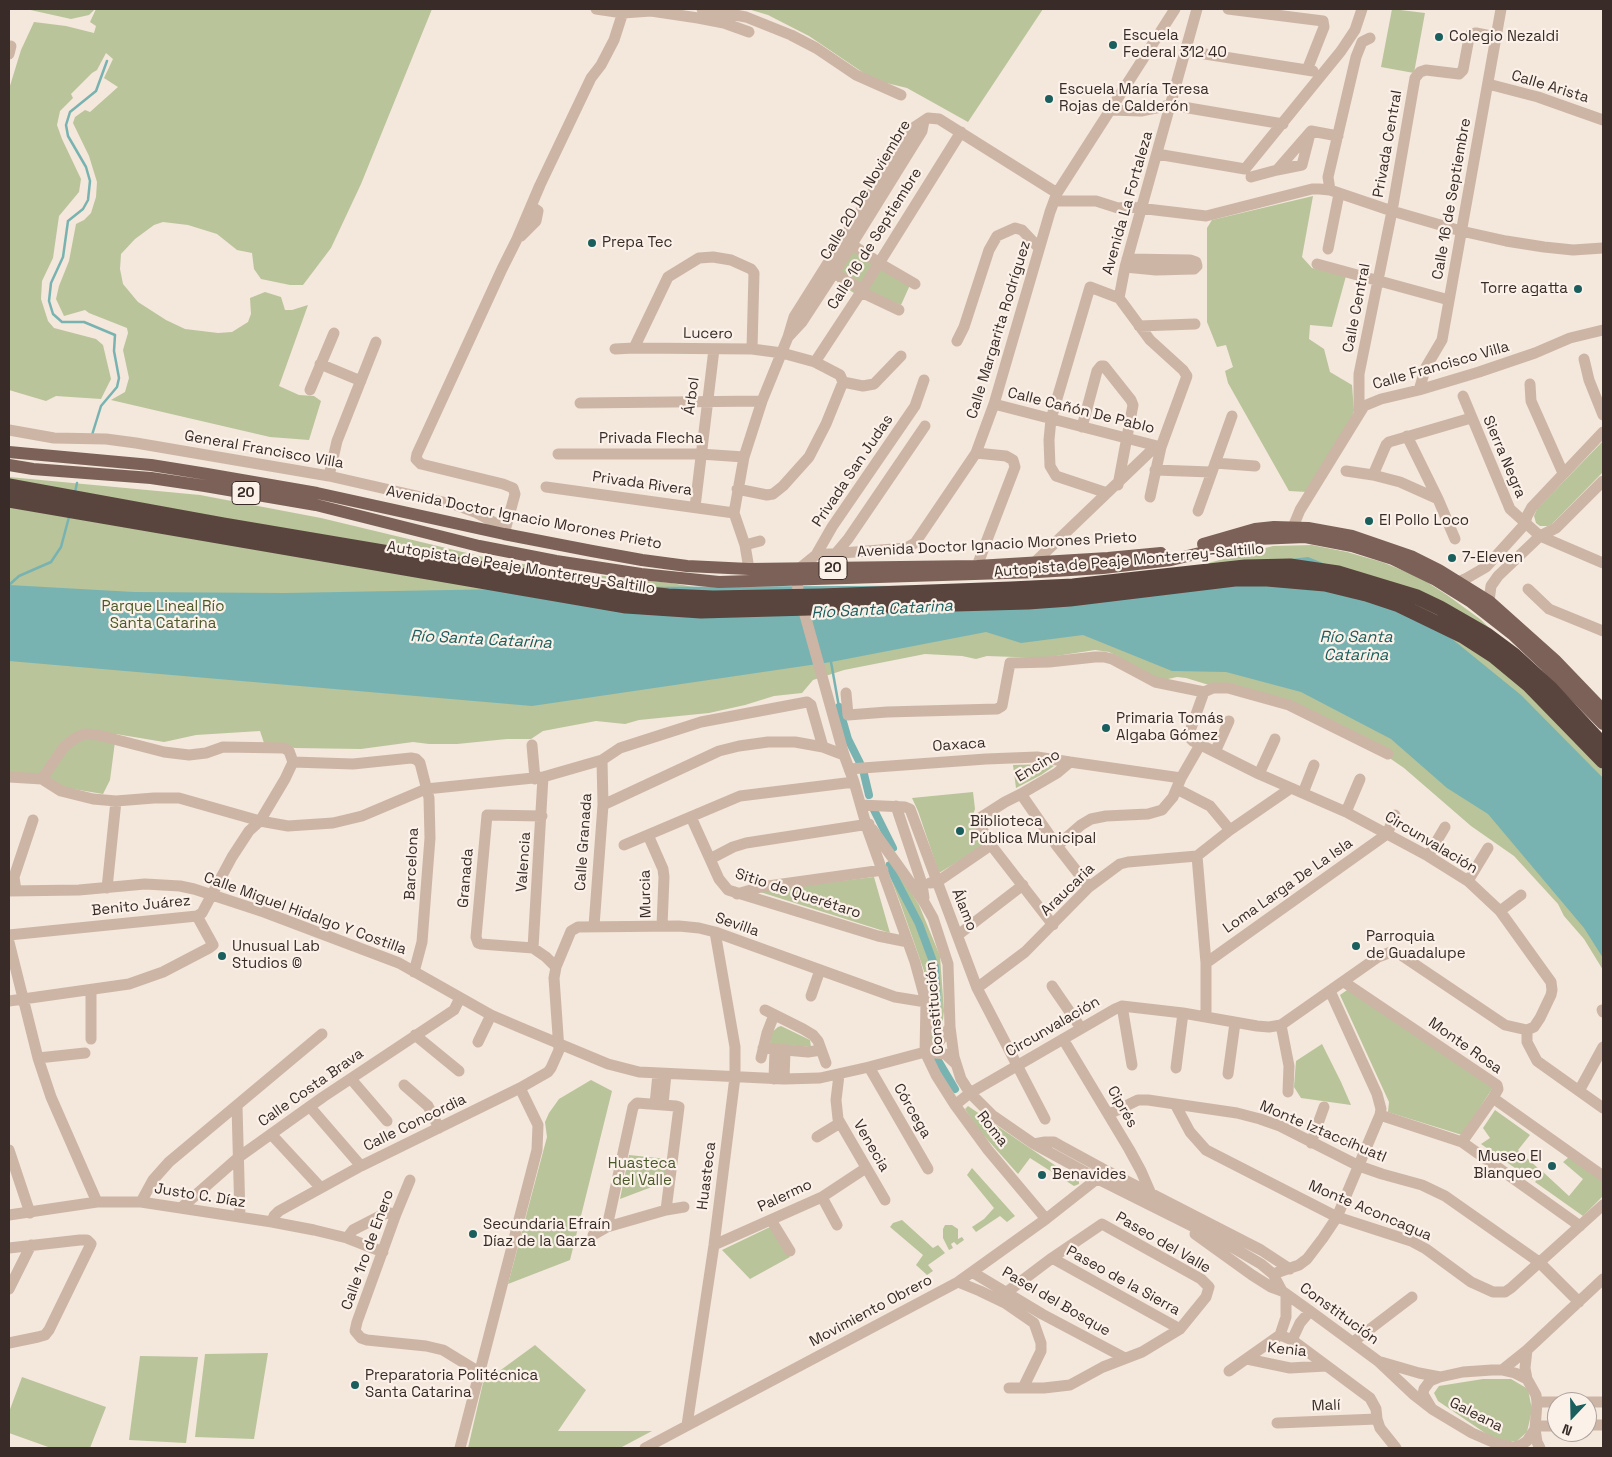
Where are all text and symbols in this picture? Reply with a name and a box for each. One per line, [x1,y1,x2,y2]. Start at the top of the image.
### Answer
place label: Escuela Federal 312 40 [1123,27,1227,62]
place label: Colegio Nezaldi [1449,28,1559,46]
marker: Colegio Nezaldi [1433,31,1445,43]
marker: Escuela Federal 312 40 [1107,39,1119,51]
street label: Calle Arista [1509,67,1591,107]
place label: Escuela María Teresa Rojas de Calderón [1059,81,1209,116]
street label: Privada Central [1370,89,1406,199]
marker: Escuela María Teresa Rojas de Calderón [1043,93,1055,105]
street label: Calle 20 De Noviembre [817,117,915,263]
street label: Calle 16 de Septiembre [1429,117,1475,281]
street label: Avenida La Fortaleza [1099,129,1157,277]
street label: Calle 16 de Septiembre [824,165,926,313]
place label: Prepa Tec [602,234,673,252]
marker: Prepa Tec [586,237,598,249]
street label: Calle Margarita Rodríguez [963,239,1035,421]
street label: Calle Central [1340,262,1374,354]
place label: Torre agatta [1481,280,1568,298]
marker: Torre agatta [1572,283,1584,295]
street label: Lucero [683,325,733,343]
street label: Calle Francisco Villa [1371,338,1511,394]
street label: Árbol [680,376,704,416]
street label: Calle Cañón De Pablo [1006,384,1156,438]
street label: Privada San Judas [809,411,897,531]
street label: Sierra Negra [1479,413,1529,501]
street label: General Francisco Villa [183,427,345,473]
street label: Privada Flecha [599,430,703,448]
street label: Privada Rivera [591,468,693,500]
road number: 20 [232,482,260,504]
street label: Avenida Doctor Ignacio Morones Prieto [385,482,663,554]
place label: El Pollo Loco [1379,512,1469,530]
marker: El Pollo Loco [1363,515,1375,527]
street label: Avenida Doctor Ignacio Morones Prieto [857,529,1137,561]
street label: Autopista de Peaje Monterrey-Saltillo [386,538,656,598]
street label: Autopista de Peaje Monterrey-Saltillo [993,540,1265,582]
place label: 7-Eleven [1462,549,1523,567]
marker: 7-Eleven [1446,552,1458,564]
road number: 20 [819,556,847,580]
water label: Río Santa Catarina [811,597,953,623]
park label: Parque Lineal Río Santa Catarina [102,598,224,633]
water label: Río Santa Catarina [410,627,552,653]
water label: Río Santa Catarina [1319,628,1393,666]
place label: Primaria Tomás Algaba Gómez [1116,710,1224,745]
marker: Primaria Tomás Algaba Gómez [1100,722,1112,734]
street label: Oaxaca [932,734,986,756]
street label: Encino [1012,746,1064,786]
street label: Calle Granada [572,792,596,892]
street label: Circunvalación [1381,808,1481,878]
place label: Biblioteca Pública Municipal [970,813,1096,848]
marker: Biblioteca Pública Municipal [954,825,966,837]
street label: Barcelona [401,827,423,901]
street label: Valencia [513,831,535,893]
street label: Loma Larga De La Isla [1220,834,1356,938]
street label: Granada [454,847,478,909]
street label: Araucaria [1037,860,1099,920]
street label: Sitio de Querétaro [733,865,863,923]
street label: Calle Miguel Hidalgo Y Costilla [201,869,409,959]
street label: Murcia [637,869,655,919]
street label: Álamo [947,886,981,934]
street label: Benito Juárez [91,892,191,920]
street label: Sevilla [713,909,761,941]
place label: Parroquia de Guadalupe [1366,928,1466,963]
place label: Unusual Lab Studios © [232,938,320,973]
marker: Parroquia de Guadalupe [1350,940,1362,952]
marker: Unusual Lab Studios © [216,950,228,962]
street label: Constitución [922,961,948,1055]
street label: Circunvalación [1003,993,1103,1061]
street label: Monte Rosa [1425,1014,1505,1078]
street label: Calle Costa Brava [255,1045,367,1131]
street label: Córcega [889,1080,935,1142]
street label: Ciprés [1103,1083,1141,1131]
street label: Calle Concordia [361,1090,469,1156]
street label: Monte Iztaccíhuatl [1257,1097,1389,1167]
street label: Roma [973,1108,1011,1150]
street label: Venecia [849,1117,893,1175]
street label: Huasteca [694,1141,720,1211]
place label: Museo El Blanqueo [1474,1148,1542,1183]
park label: Huasteca del Valle [608,1155,676,1190]
marker: Museo El Blanqueo [1546,1160,1558,1172]
place label: Benavides [1052,1166,1126,1184]
marker: Benavides [1036,1169,1048,1181]
street label: Palermo [755,1176,815,1216]
street label: Monte Aconcagua [1306,1177,1434,1245]
street label: Justo C. Díaz [153,1180,247,1212]
street label: Calle 1ro de Enero [338,1187,398,1313]
street label: Paseo del Valle [1112,1208,1214,1278]
place label: Secundaria Efraín Díaz de la Garza [483,1216,610,1251]
marker: Secundaria Efraín Díaz de la Garza [467,1228,479,1240]
street label: Paseo de la Sierra [1063,1242,1183,1320]
street label: Pasel del Bosque [998,1264,1114,1340]
street label: Movimiento Obrero [807,1271,935,1351]
street label: Constitución [1296,1279,1382,1349]
street label: Kenia [1267,1339,1307,1361]
place label: Preparatoria Politécnica Santa Catarina [365,1367,538,1402]
marker: Preparatoria Politécnica Santa Catarina [349,1379,361,1391]
north arrow [1547,1392,1597,1442]
street label: Galeana [1446,1394,1506,1436]
street label: Malí [1311,1397,1341,1415]
text: N [1559,1420,1575,1440]

